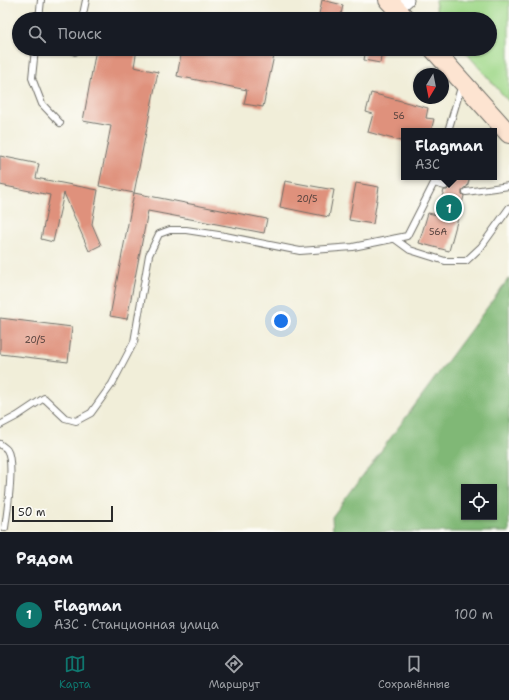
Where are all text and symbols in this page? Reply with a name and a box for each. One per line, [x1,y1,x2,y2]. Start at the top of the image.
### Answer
search box [12,12,497,56]
icon: search [26,23,48,45]
text: Поиск [58,24,102,44]
north arrow [413,68,449,104]
house number: 56 [393,110,405,122]
popup [401,128,497,180]
text: Flagman [415,136,483,156]
text: АЗС [415,156,440,173]
house number: 20/5 [297,193,317,205]
pin: 1 [436,193,462,223]
house number: 56А [429,226,448,238]
your location [271,311,291,331]
house number: 20/5 [25,334,45,346]
map controls [461,484,497,520]
button: locate [461,484,497,520]
scale bar [12,504,113,523]
text: 50 m [18,505,46,520]
text: Рядом [16,547,73,569]
text: Flagman [54,596,122,616]
text: 1 [26,606,32,623]
text: 100 m [454,606,493,623]
text: АЗС · Станционная улица [54,616,219,633]
tab: Карта [59,653,91,692]
tab: Маршрут [209,653,260,692]
tab: Сохранённые [378,653,450,692]

